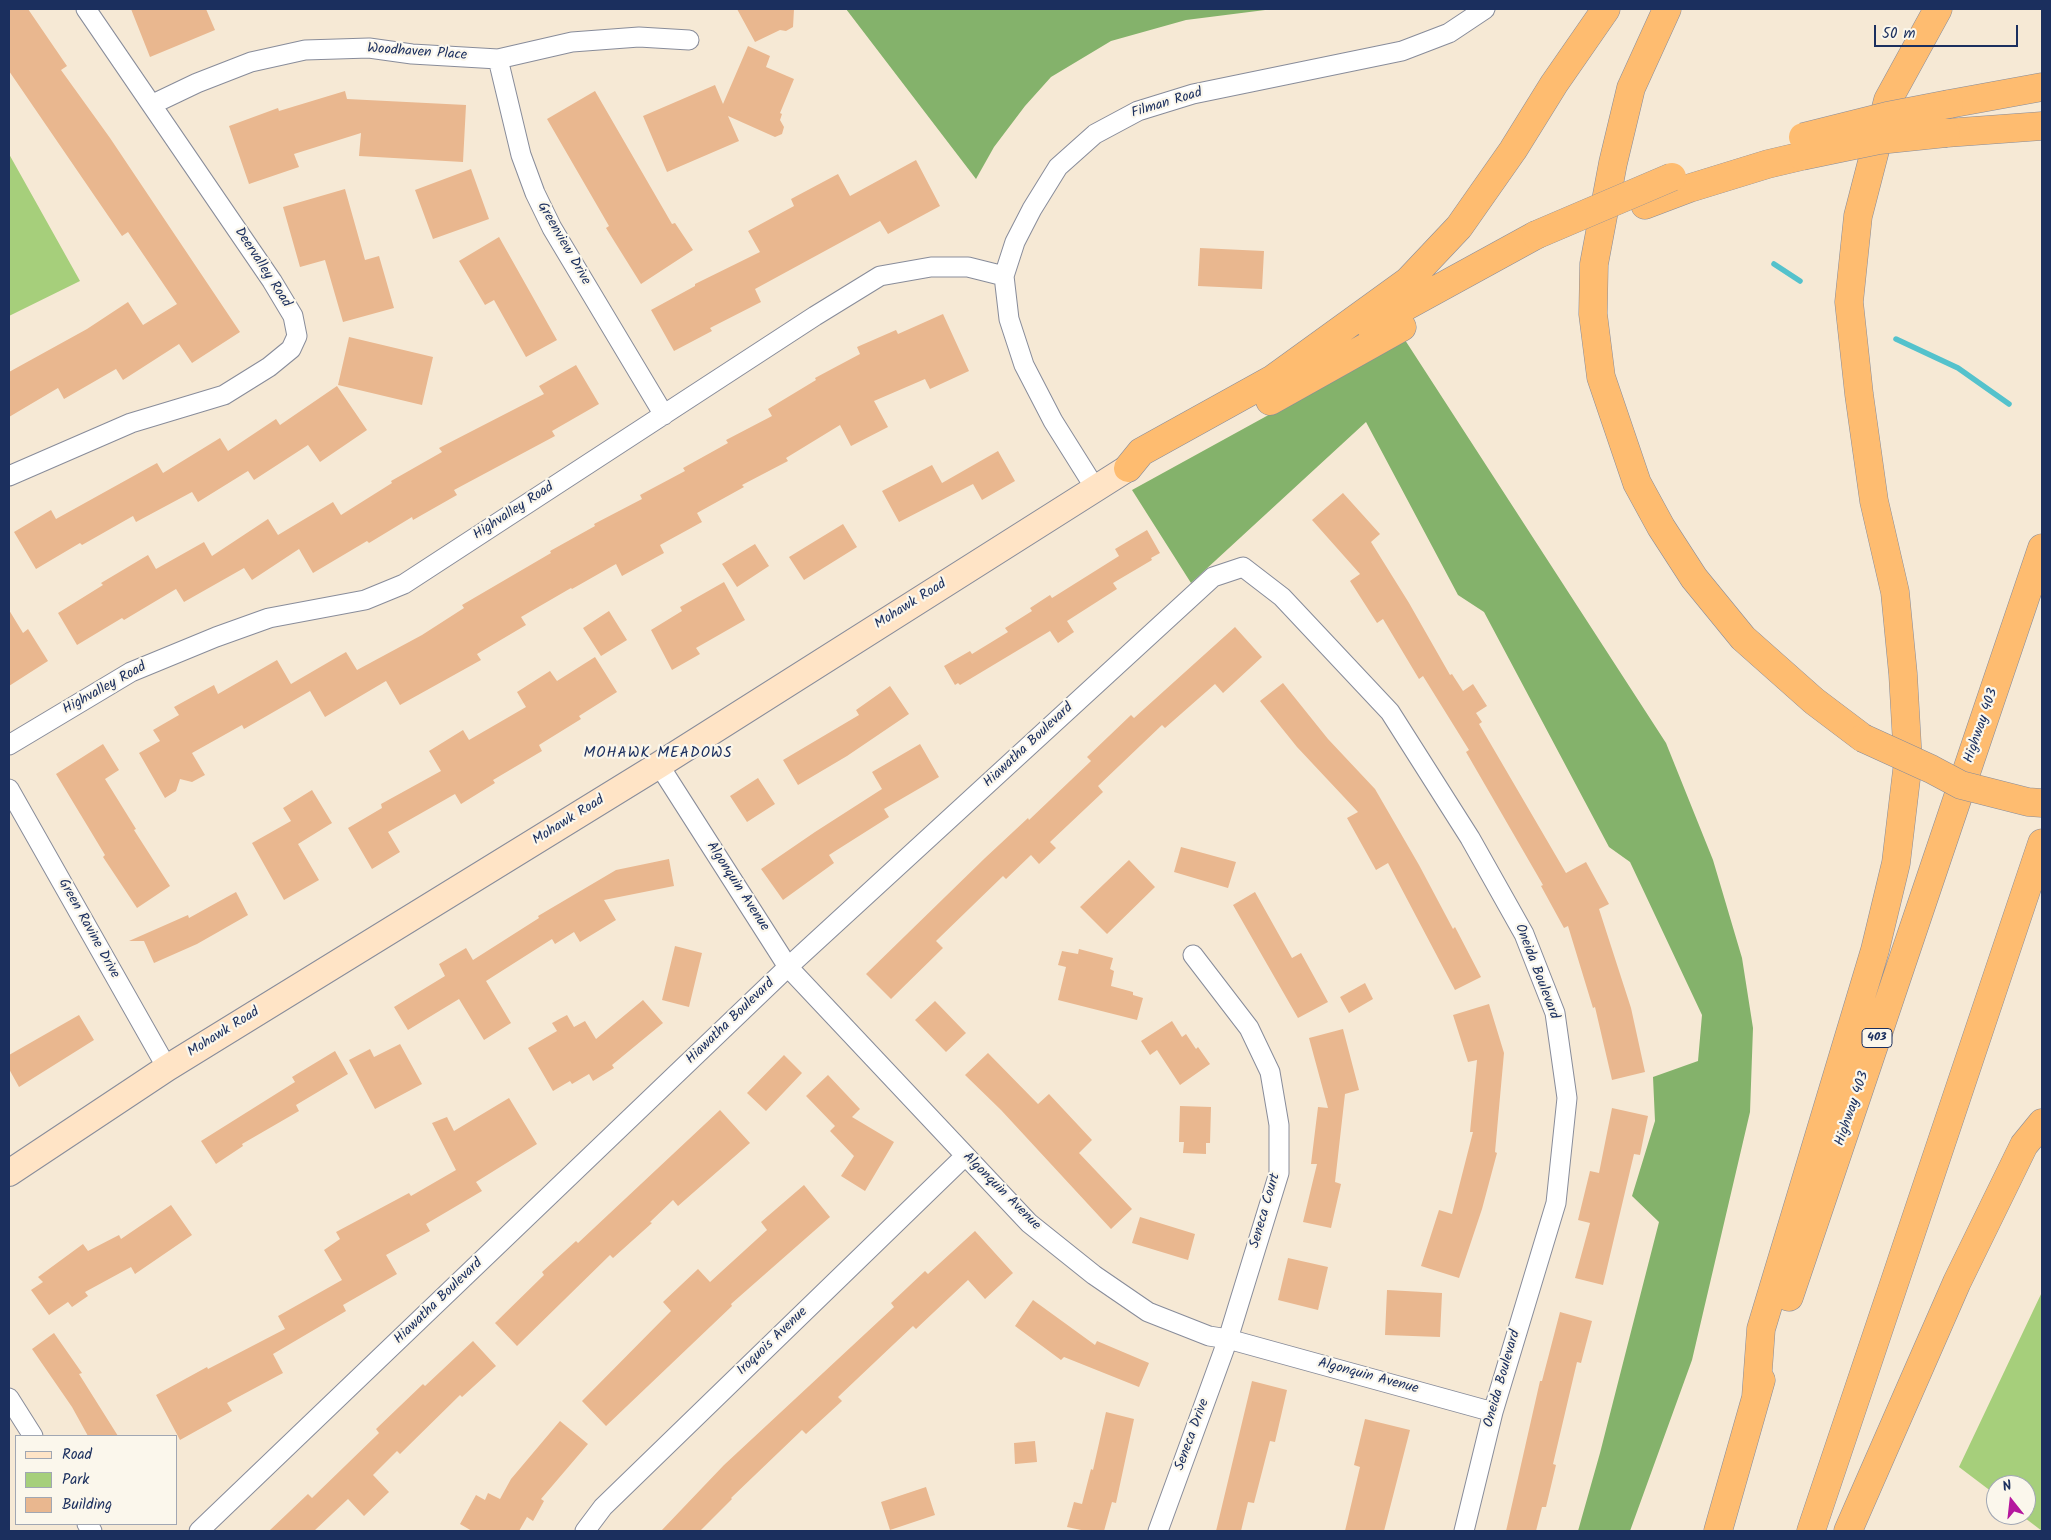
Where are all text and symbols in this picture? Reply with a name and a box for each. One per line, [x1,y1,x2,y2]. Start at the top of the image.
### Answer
scale bar [1876,15,2020,47]
text: 50 m [1882,22,1916,46]
street label: Woodhaven Place [366,41,468,65]
street label: Filman Road [1130,85,1204,123]
street label: Greenview Drive [532,200,594,288]
street label: Deervalley Road [230,225,294,311]
street label: Highvalley Road [471,480,557,544]
street label: Mohawk Road [872,576,950,634]
street label: Highvalley Road [60,659,150,719]
street label: Highway 403 [1961,687,2003,765]
street label: Hiawatha Boulevard [981,700,1077,792]
district label: MOHAWK MEADOWS [582,745,734,763]
street label: Mohawk Road [530,792,608,850]
street label: Algonquin Avenue [702,839,772,935]
street label: Green Ravine Drive [54,876,122,982]
street label: Oneida Boulevard [1510,922,1562,1022]
street label: Hiawatha Boulevard [683,976,779,1068]
street label: Mohawk Road [185,1004,263,1062]
road number: 403 [1862,1028,1892,1048]
street label: Highway 403 [1832,1070,1874,1148]
street label: Algonquin Avenue [959,1150,1043,1234]
street label: Seneca Court [1247,1171,1285,1251]
street label: Hiawatha Boulevard [391,1256,487,1348]
street label: Iroquois Avenue [734,1304,812,1380]
street label: Oneida Boulevard [1481,1328,1525,1430]
street label: Algonquin Avenue [1316,1356,1420,1398]
street label: Seneca Drive [1172,1397,1214,1473]
legend [15,1435,178,1525]
text: Road [62,1443,92,1467]
text: Park [62,1468,89,1492]
north arrow [1986,1475,2036,1525]
text: N [2000,1475,2014,1498]
text: Building [62,1493,112,1517]

